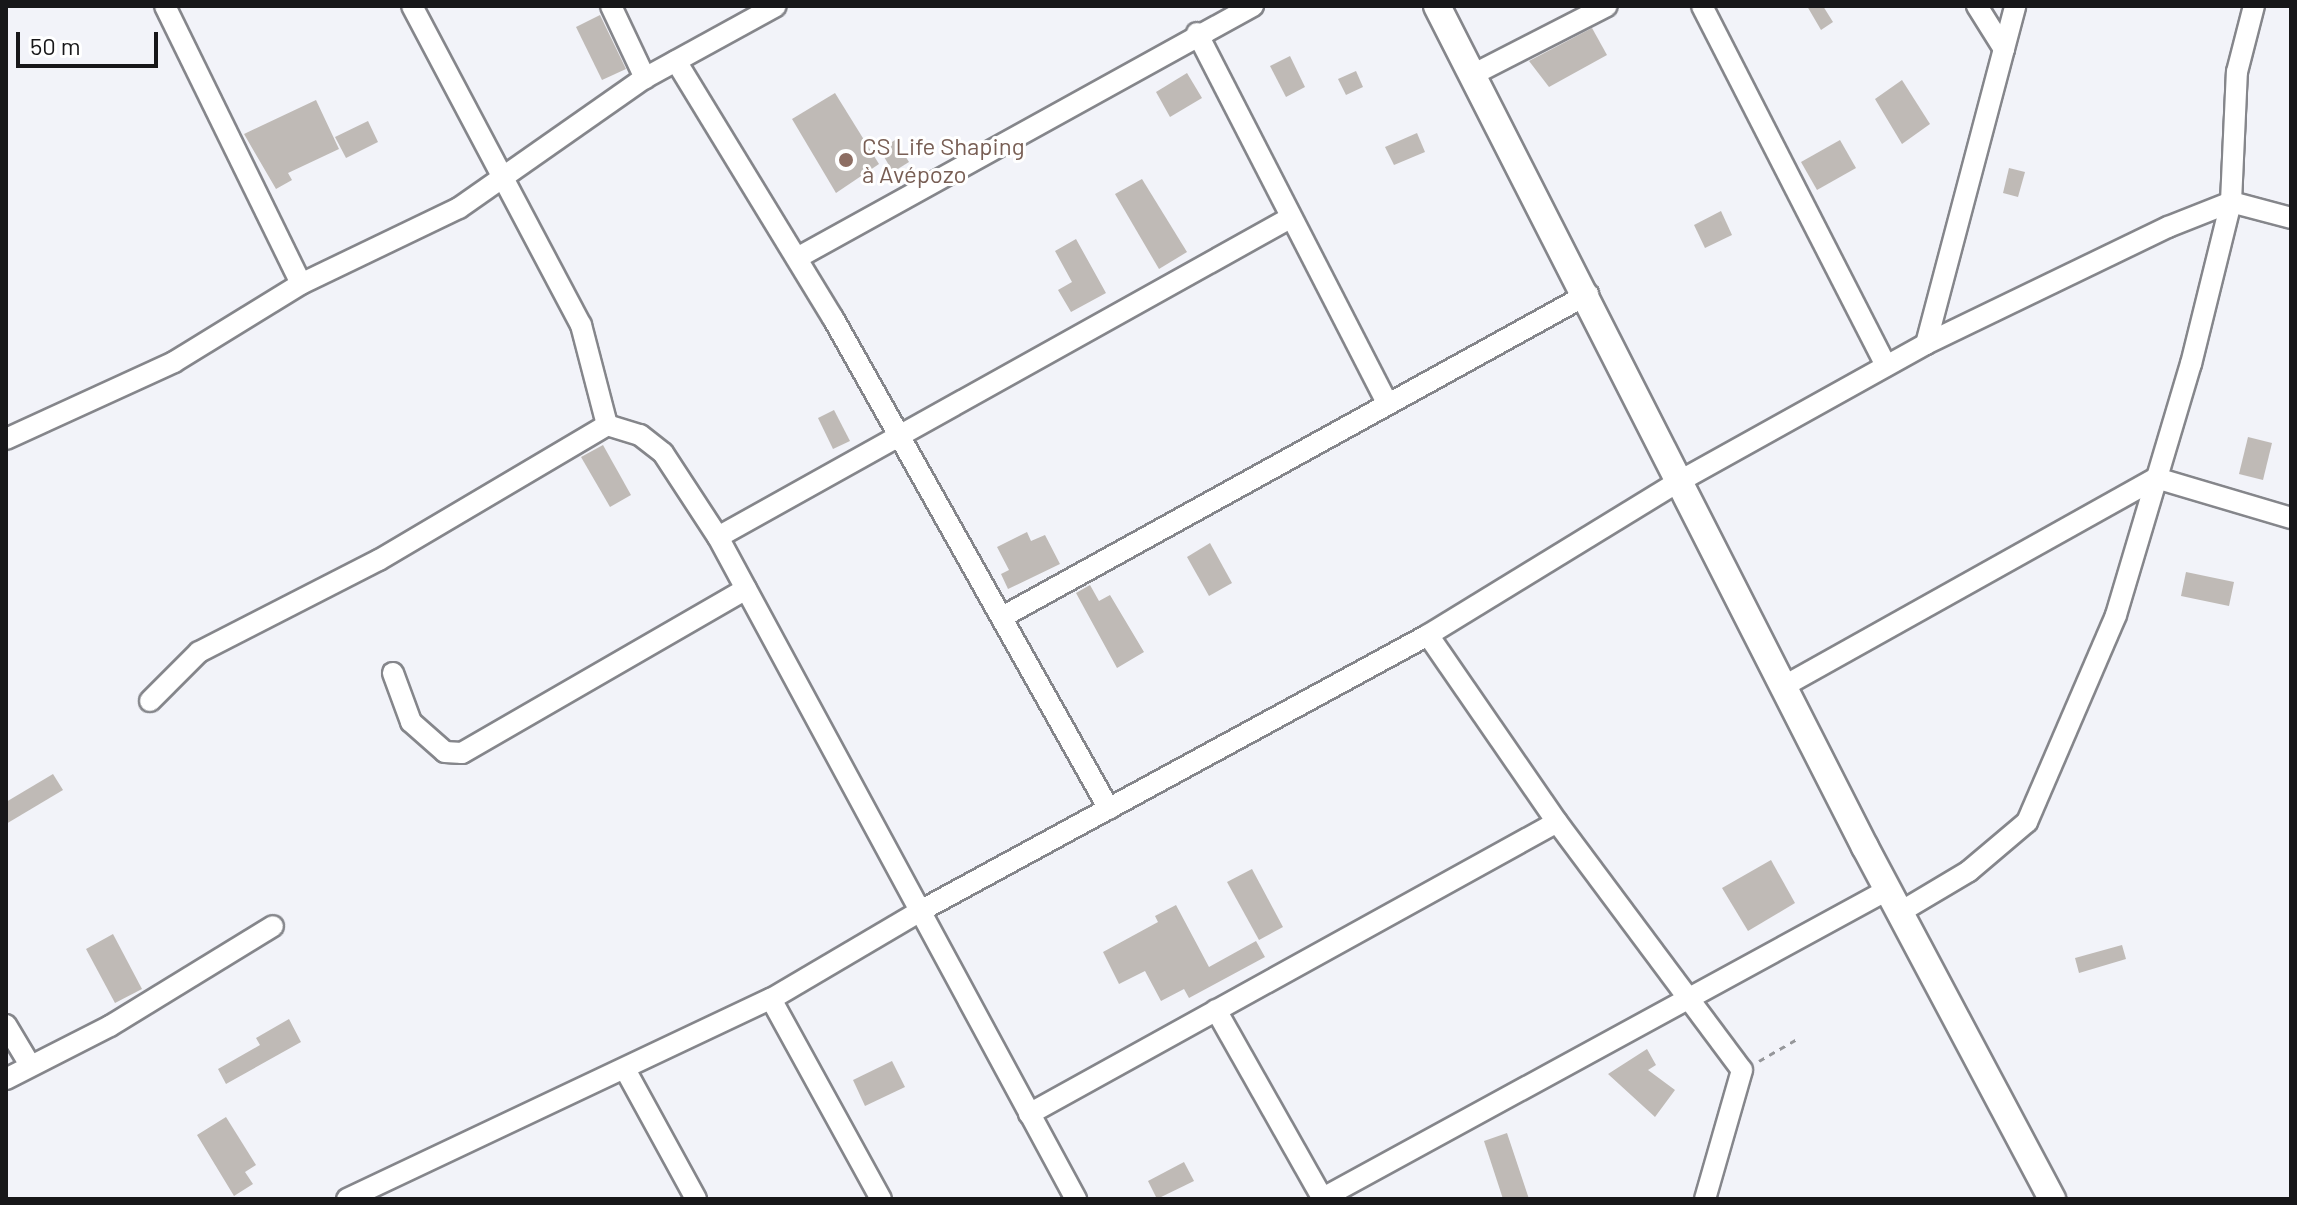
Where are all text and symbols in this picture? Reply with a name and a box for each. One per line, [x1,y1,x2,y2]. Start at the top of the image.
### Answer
scale bar [20,16,162,66]
text: 50 m [30,31,81,60]
place label: CS Life Shaping à Avépozo [862,132,1025,188]
marker: CS Life Shaping à Avépozo [837,151,855,169]

